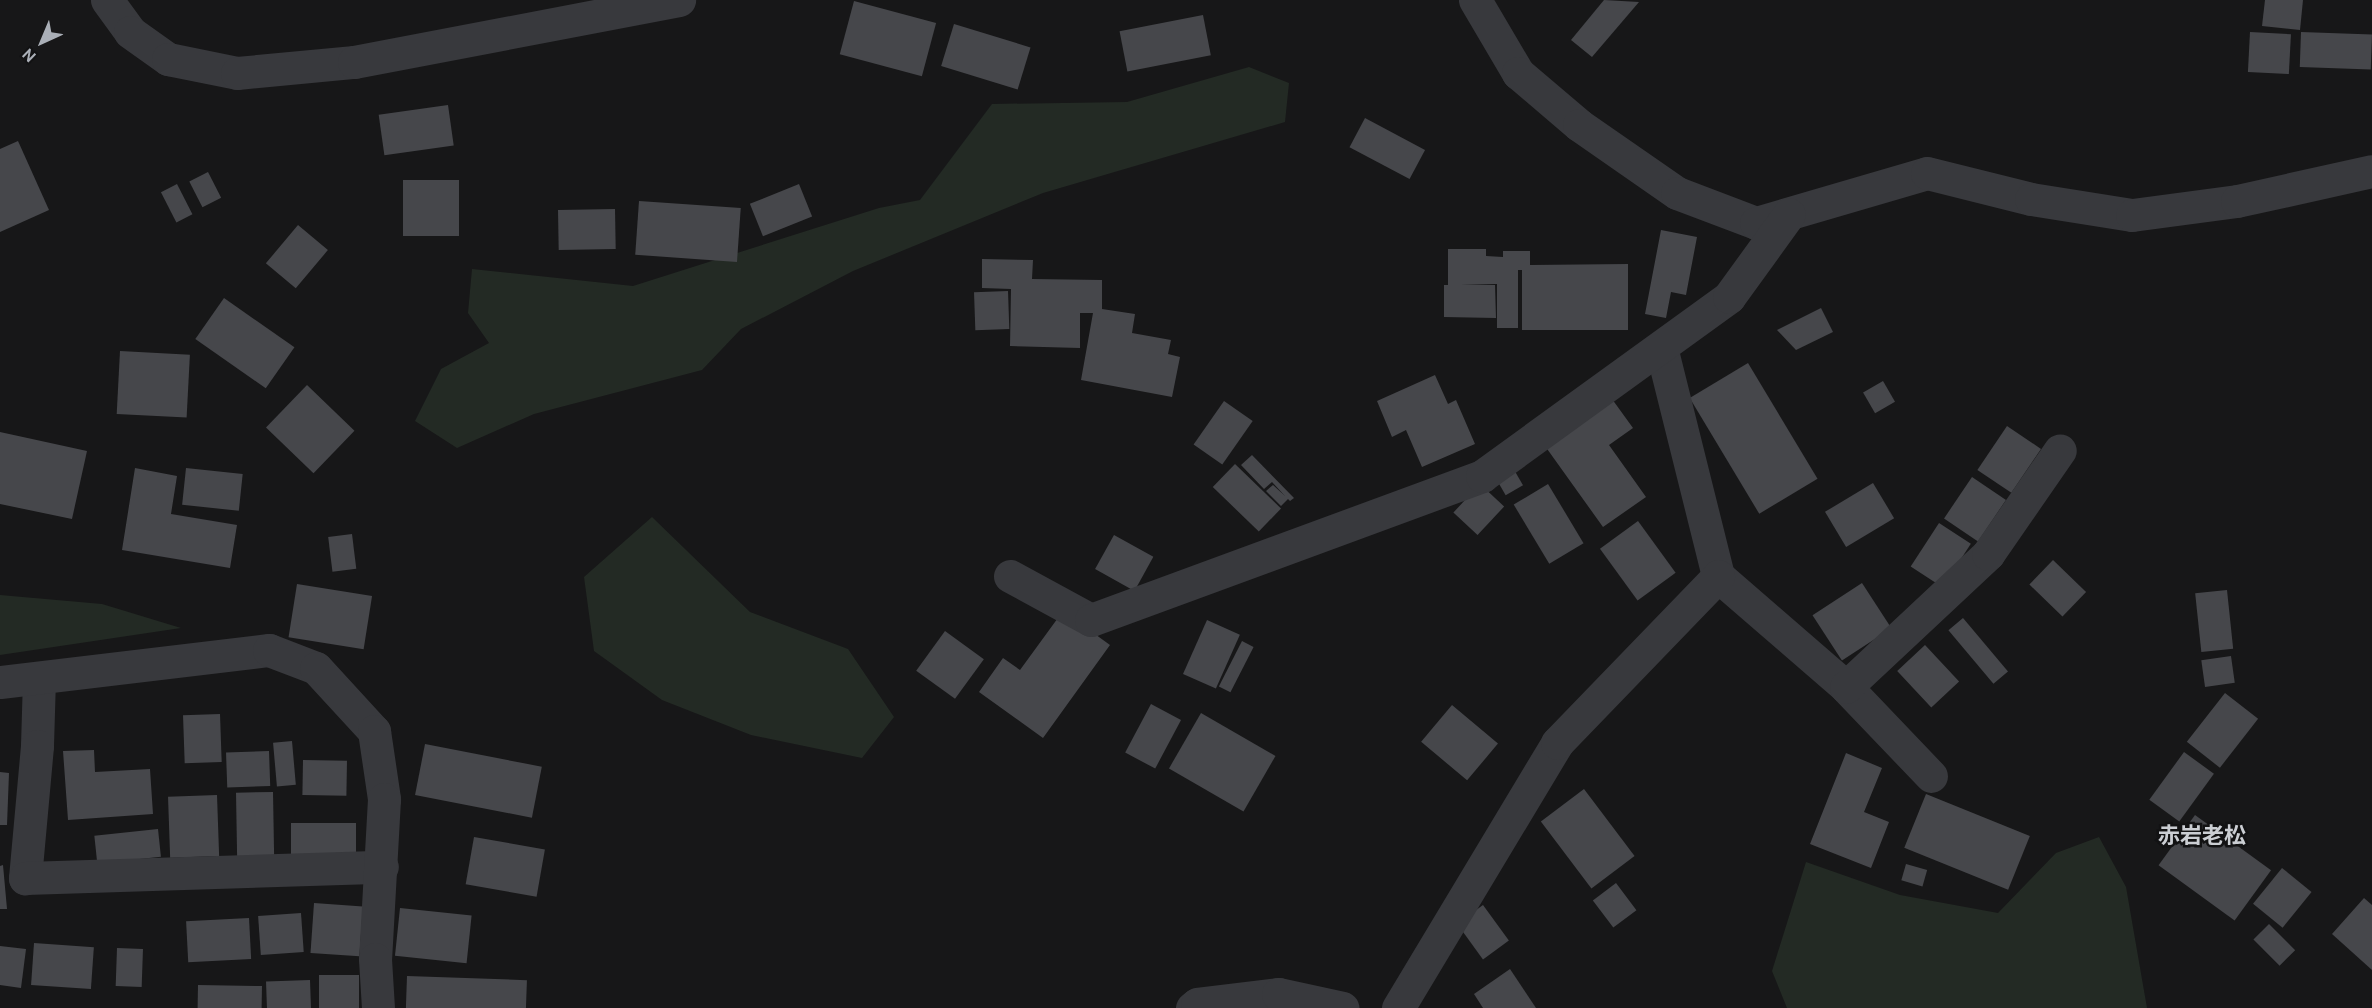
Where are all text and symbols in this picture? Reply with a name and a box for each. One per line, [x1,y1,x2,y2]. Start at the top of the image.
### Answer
north arrow [12,12,72,72]
text: N [18,45,40,66]
district label: 赤岩老松 [2158,823,2246,849]

